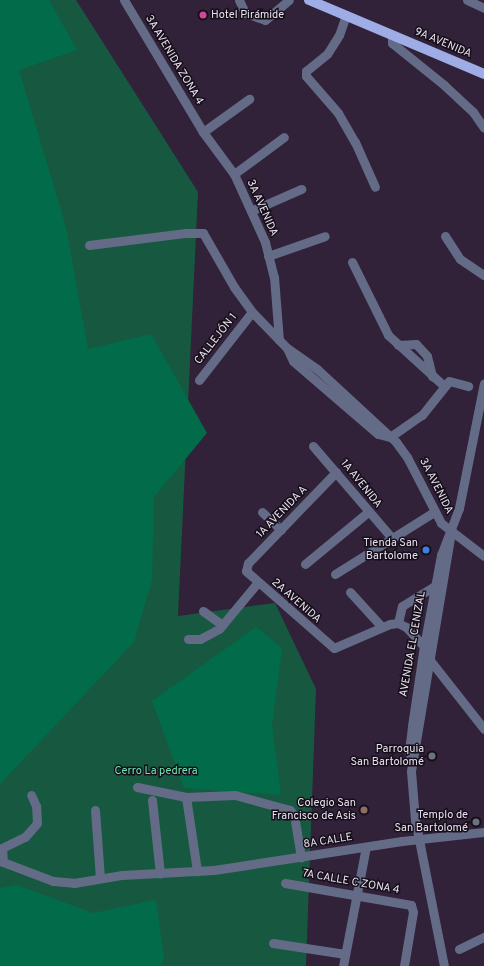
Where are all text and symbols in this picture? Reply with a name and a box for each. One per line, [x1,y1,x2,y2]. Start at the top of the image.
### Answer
place label: Hotel Pirámide [211,8,284,22]
marker: Hotel Pirámide [198,10,208,20]
street label: 3A AVENIDA ZONA 4 [142,12,206,108]
street label: 9A AVENIDA [412,25,474,61]
street label: 3A AVENIDA [243,177,281,239]
street label: CALLEJÓN 1 [192,311,240,367]
street label: 3A AVENIDA [416,455,456,517]
street label: 1A AVENIDA [337,457,385,511]
street label: 1A AVENIDA A [253,483,311,541]
place label: Tienda San Bartolome [363,537,418,563]
marker: Tienda San Bartolome [421,545,431,555]
street label: 2A AVENIDA [268,576,324,626]
street label: AVENIDA EL CENIZAL [397,590,429,698]
place label: Parroquia San Bartolomé [350,743,424,769]
marker: Parroquia San Bartolomé [427,751,437,761]
park label: Cerro La pedrera [114,764,198,778]
place label: Colegio San Francisco de Asis [271,797,356,823]
marker: Colegio San Francisco de Asis [359,805,369,815]
place label: Templo de San Bartolomé [394,809,468,835]
marker: Templo de San Bartolomé [471,817,481,827]
street label: 8A CALLE [302,831,354,851]
street label: 7A CALLE C ZONA 4 [301,867,401,897]

